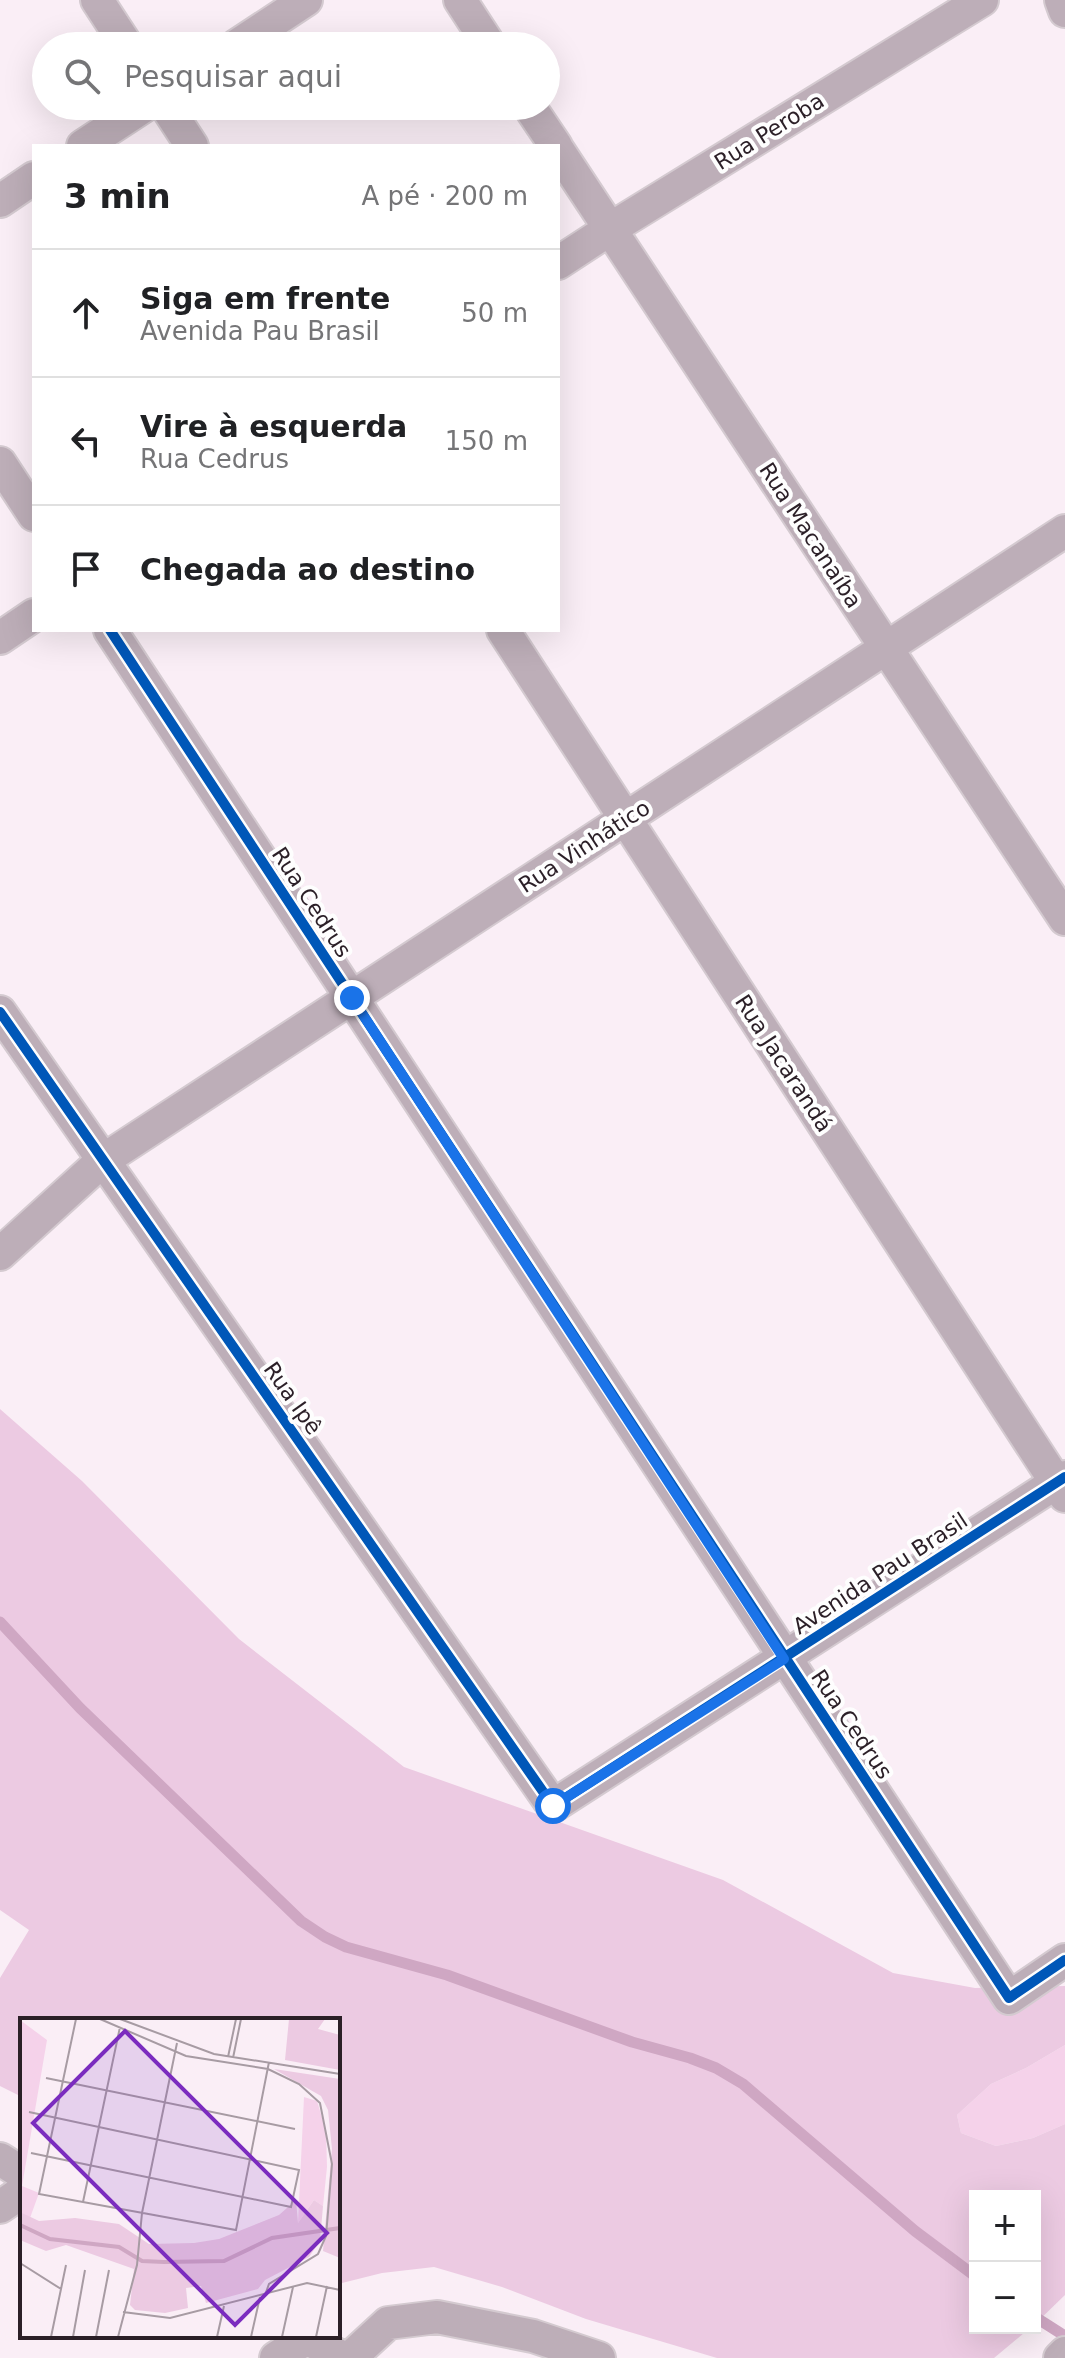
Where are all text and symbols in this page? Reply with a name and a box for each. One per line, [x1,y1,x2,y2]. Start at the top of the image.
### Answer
search box [32,32,560,120]
icon: search [60,54,104,98]
text: Pesquisar aqui [124,59,342,94]
street label: Rua Peroba [710,88,829,175]
text: 3 min [64,176,171,216]
text: A pé · 200 m [361,181,528,211]
text: Siga em frente [140,281,390,316]
icon: ahead [64,291,108,335]
text: 50 m [461,298,528,328]
text: Avenida Pau Brasil [140,316,380,346]
text: Vire à esquerda [140,409,407,444]
icon: left [64,419,108,463]
text: 150 m [445,426,528,456]
text: Rua Cedrus [140,444,289,474]
street label: Rua Macanaíba [754,458,867,612]
icon: arrive [64,547,108,591]
text: Chegada ao destino [140,552,475,587]
street label: Rua Vinhático [514,795,654,898]
street label: Rua Cedrus [267,843,356,962]
route end [334,980,370,1016]
street label: Rua Jacarandá [730,990,837,1136]
street label: Rua Ipê [259,1357,327,1439]
street label: Avenida Pau Brasil [788,1508,972,1639]
street label: Rua Cedrus [806,1665,897,1784]
route start [535,1788,571,1824]
inset map [20,2018,340,2338]
map controls [969,2190,1041,2334]
button: + [969,2190,1041,2262]
button: − [969,2262,1041,2334]

